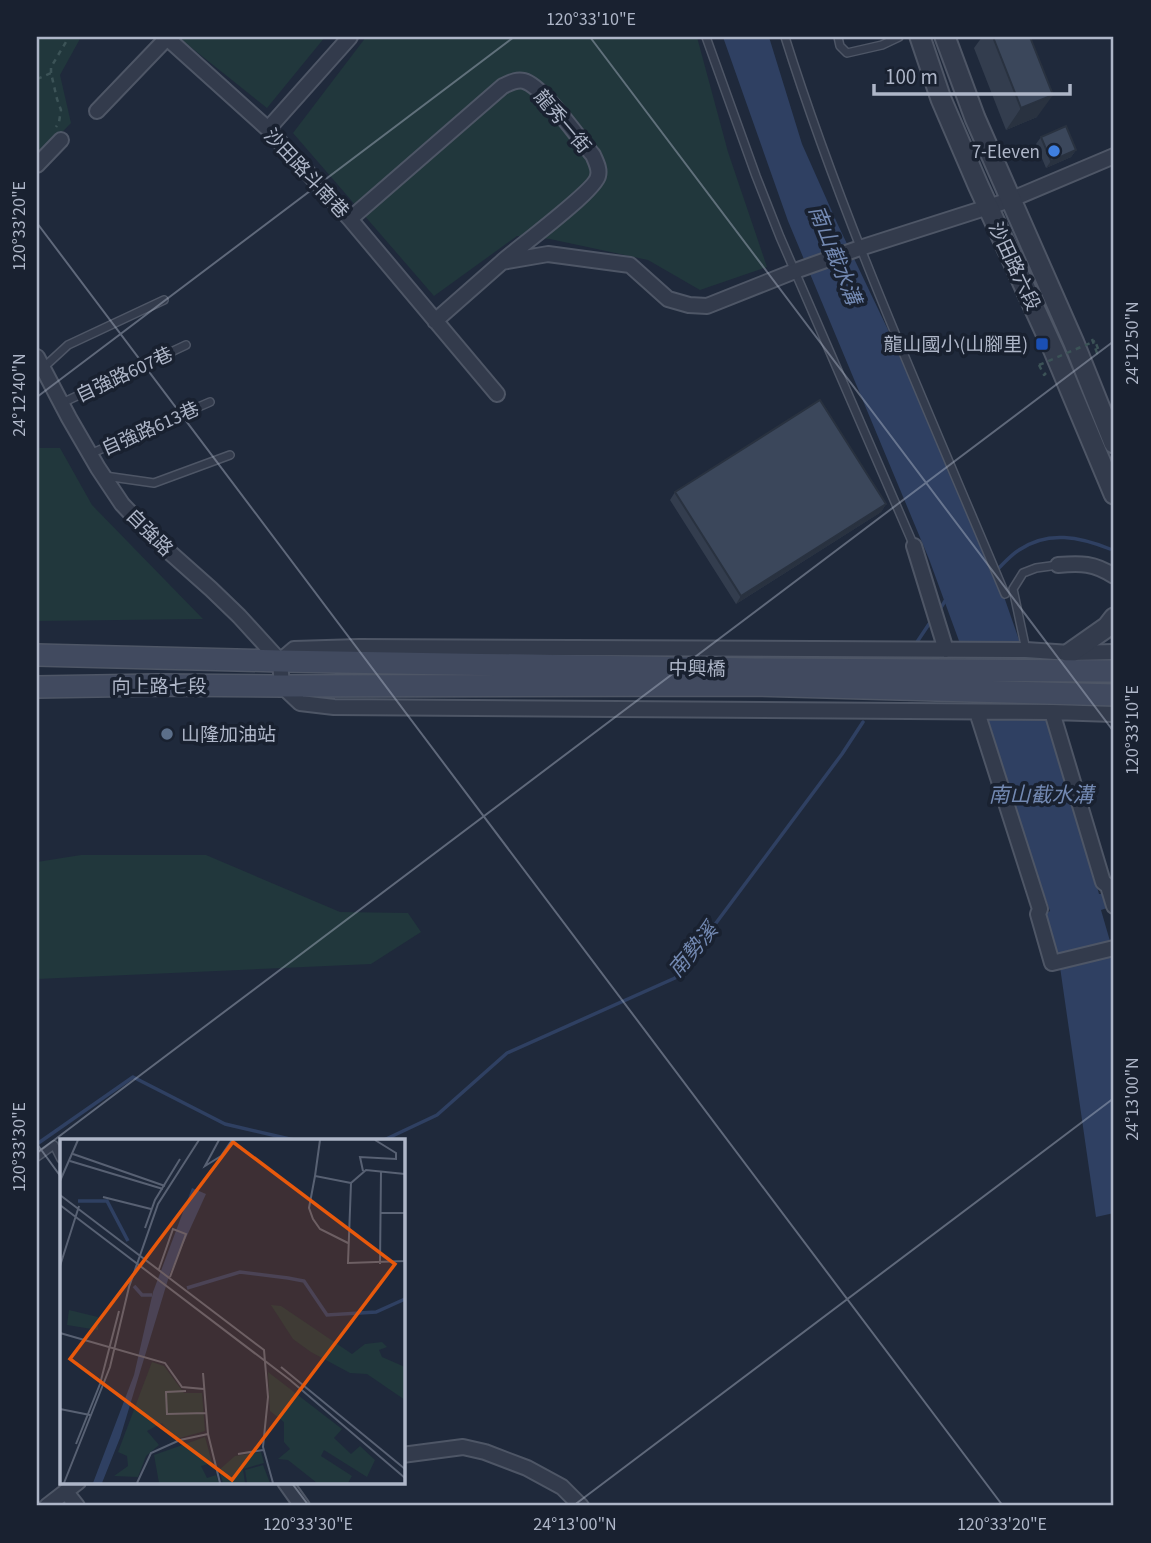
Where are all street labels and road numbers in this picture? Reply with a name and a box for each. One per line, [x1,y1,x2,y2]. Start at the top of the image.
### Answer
street label: 龍秀一街 [527,84,597,160]
street label: 沙田路斗南巷 [257,123,355,225]
street label: 沙田路六段 [981,218,1046,315]
street label: 自強路607巷 [72,341,178,410]
street label: 自強路613巷 [97,396,204,463]
street label: 自強路 [119,503,179,563]
street label: 中興橋 [668,656,726,683]
street label: 向上路七段 [111,674,207,701]

